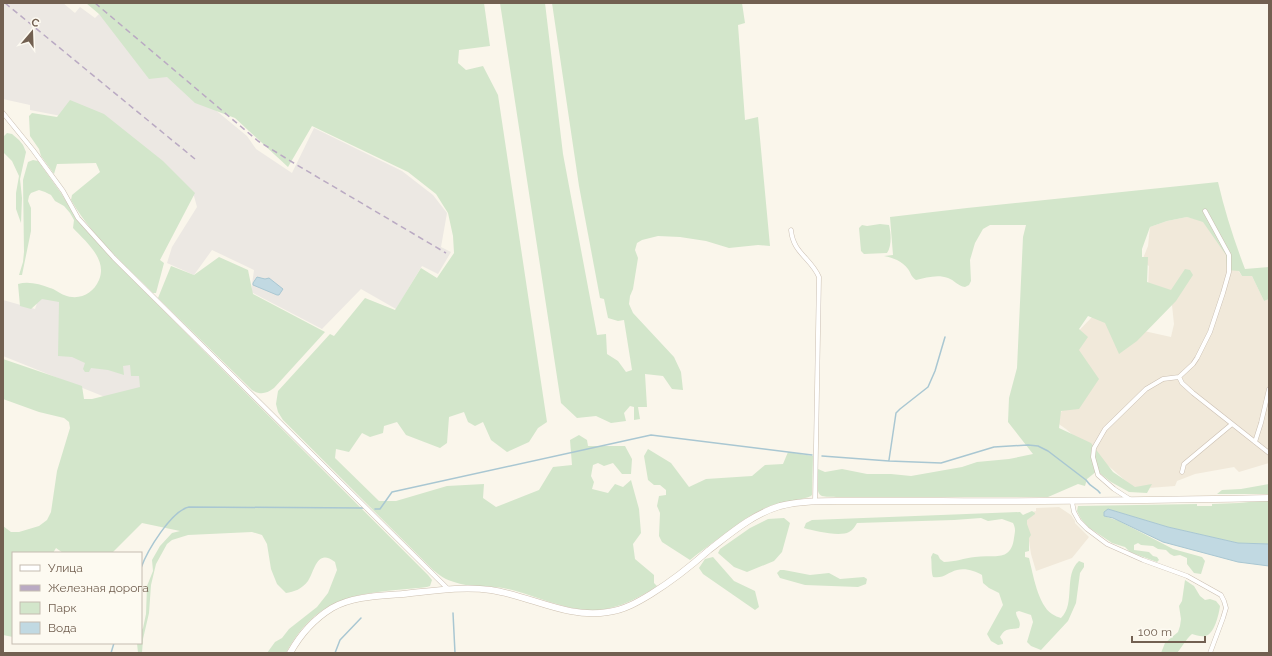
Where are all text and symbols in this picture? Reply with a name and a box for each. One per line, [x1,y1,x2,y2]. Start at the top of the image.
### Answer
north arrow [12,12,52,52]
text: С [29,16,41,31]
legend [12,552,142,644]
text: Улица [48,561,83,575]
text: Железная дорога [48,581,149,595]
text: Парк [48,601,77,615]
scale bar [1132,618,1205,644]
text: Вода [48,621,77,635]
text: 100 m [1138,625,1172,639]

